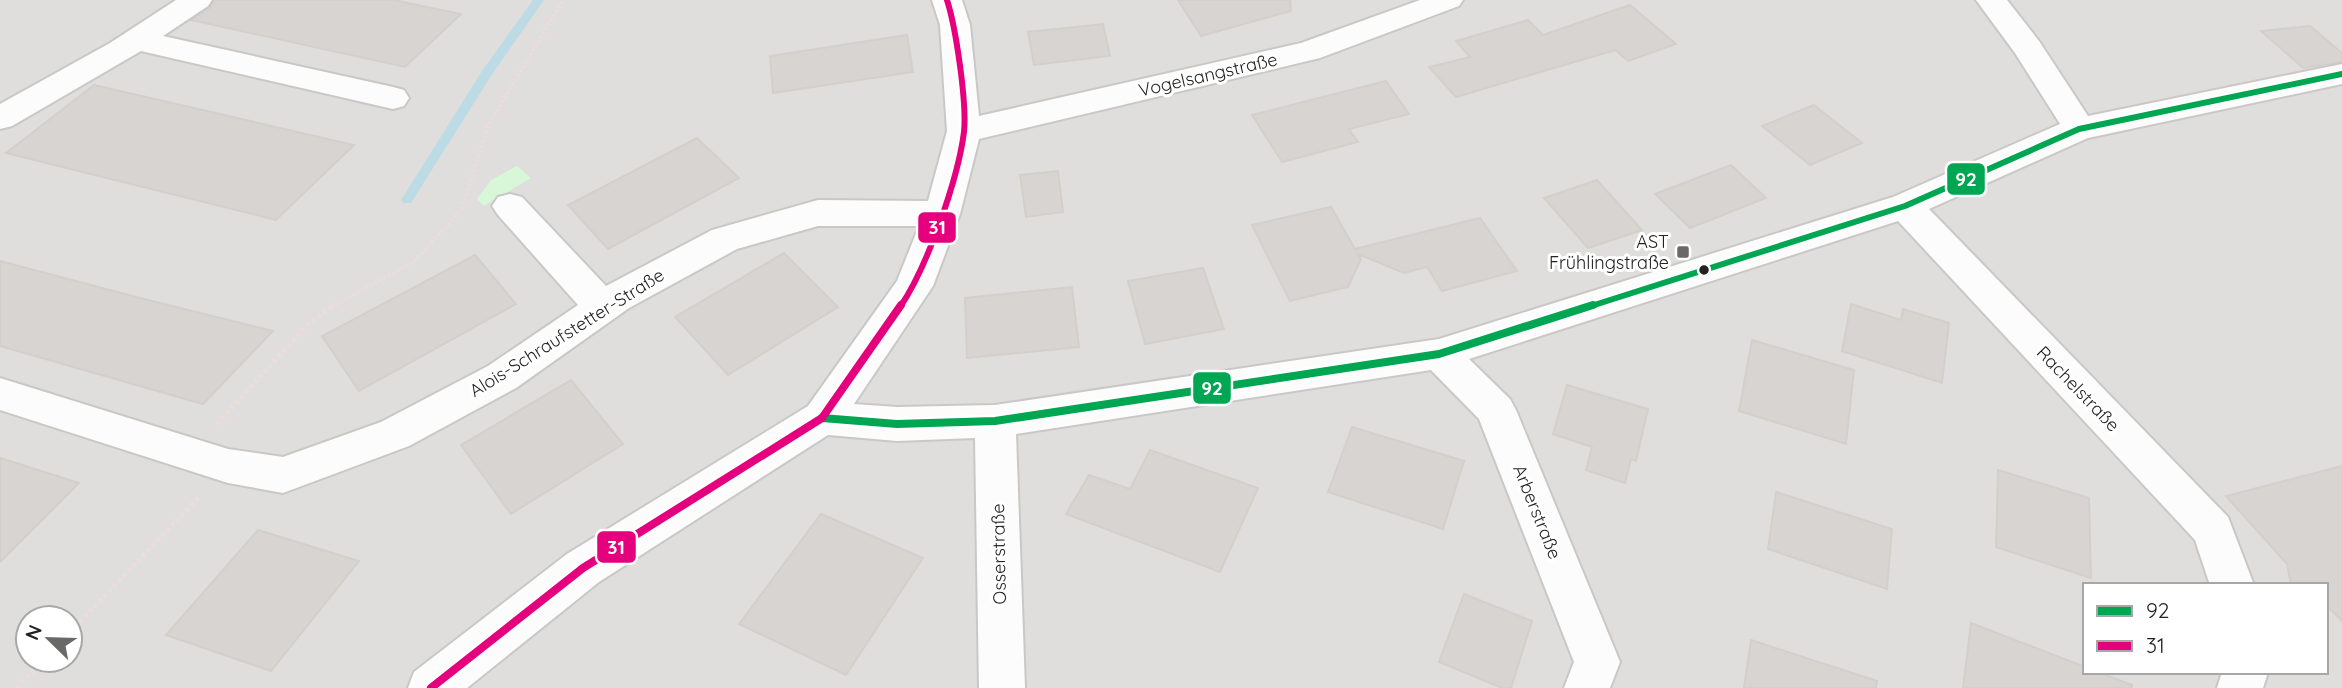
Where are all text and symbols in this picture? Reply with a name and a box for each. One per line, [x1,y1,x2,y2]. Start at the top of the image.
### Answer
street label: Vogelsangstraße [1136,47,1280,102]
line badge: 92 [1946,162,1986,196]
text: 92 [1955,167,1977,191]
line badge: 31 [917,211,957,244]
text: 31 [928,215,946,239]
place label: AST Frühlingstraße [1549,230,1669,274]
marker: AST Frühlingstraße [1675,244,1691,260]
street label: Alois-Schraufstetter-Straße [465,263,668,402]
unlabelled marker [1697,263,1711,277]
street label: Rachelstraße [2032,341,2125,436]
line badge: 92 [1192,371,1232,405]
text: 92 [1201,376,1223,400]
street label: Arberstraße [1508,461,1567,562]
street label: Osserstraße [986,503,1011,605]
line badge: 31 [596,530,637,564]
text: 31 [607,535,625,559]
legend [2083,583,2328,674]
text: 92 [2146,597,2169,623]
north arrow [14,604,84,674]
text: N [20,621,47,643]
text: 31 [2146,632,2165,658]

